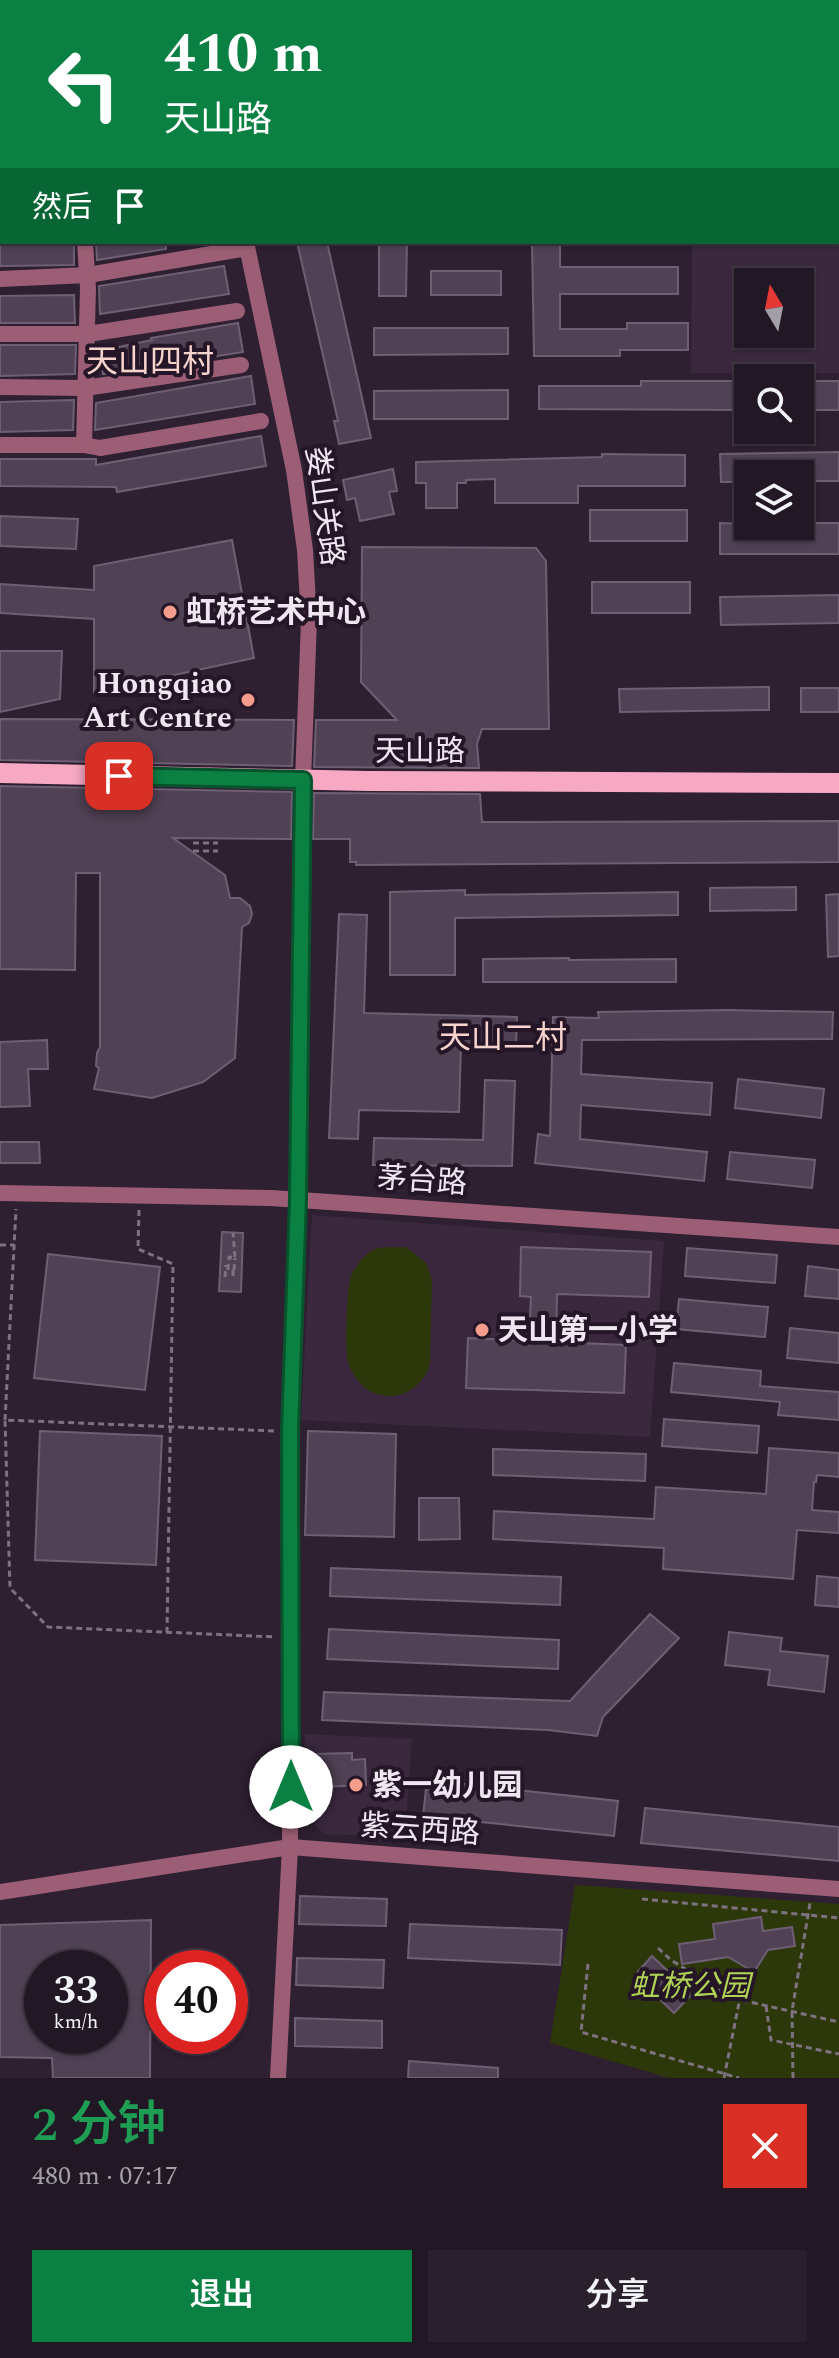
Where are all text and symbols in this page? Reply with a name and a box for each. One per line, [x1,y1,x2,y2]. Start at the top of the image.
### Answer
text: 410 m [164,12,323,97]
icon: left [32,32,136,136]
text: 天山路 [164,93,272,148]
icon: arrive [108,184,152,228]
text: 然后 [32,185,92,231]
north arrow [734,268,814,348]
map controls [734,268,814,540]
district label: 天山四村 [86,338,214,387]
button: search [734,364,814,444]
street label: 娄山关路 [293,444,355,569]
button: layers [734,460,814,540]
place label: 虹桥艺术中心 [186,590,366,636]
marker: 虹桥艺术中心 [161,603,179,621]
place label: Hongqiao Art Centre [83,661,232,741]
marker: Hongqiao Art Centre [239,691,257,709]
street label: 天山路 [375,729,465,775]
pin [85,742,153,810]
icon: arrive [97,754,141,798]
district label: 天山二村 [439,1014,567,1063]
street label: 茅台路 [375,1155,468,1207]
place label: 天山第一小学 [498,1308,678,1354]
marker: 天山第一小学 [473,1321,491,1339]
position arrow [249,1745,333,1829]
place label: 紫一幼儿园 [372,1763,522,1809]
marker: 紫一幼儿园 [347,1776,365,1794]
street label: 紫云西路 [358,1803,481,1857]
speed limit sign: 40 [144,1950,248,2054]
text: 33 [54,1961,98,2022]
park label: 虹桥公园 [630,1964,754,2010]
text: km/h [54,2007,99,2037]
text: 2 分钟 [32,2089,166,2162]
button: close [723,2104,807,2188]
text: 480 m · 07:17 [32,2156,178,2196]
button: 退出 [32,2250,412,2342]
button: 分享 [428,2250,807,2342]

